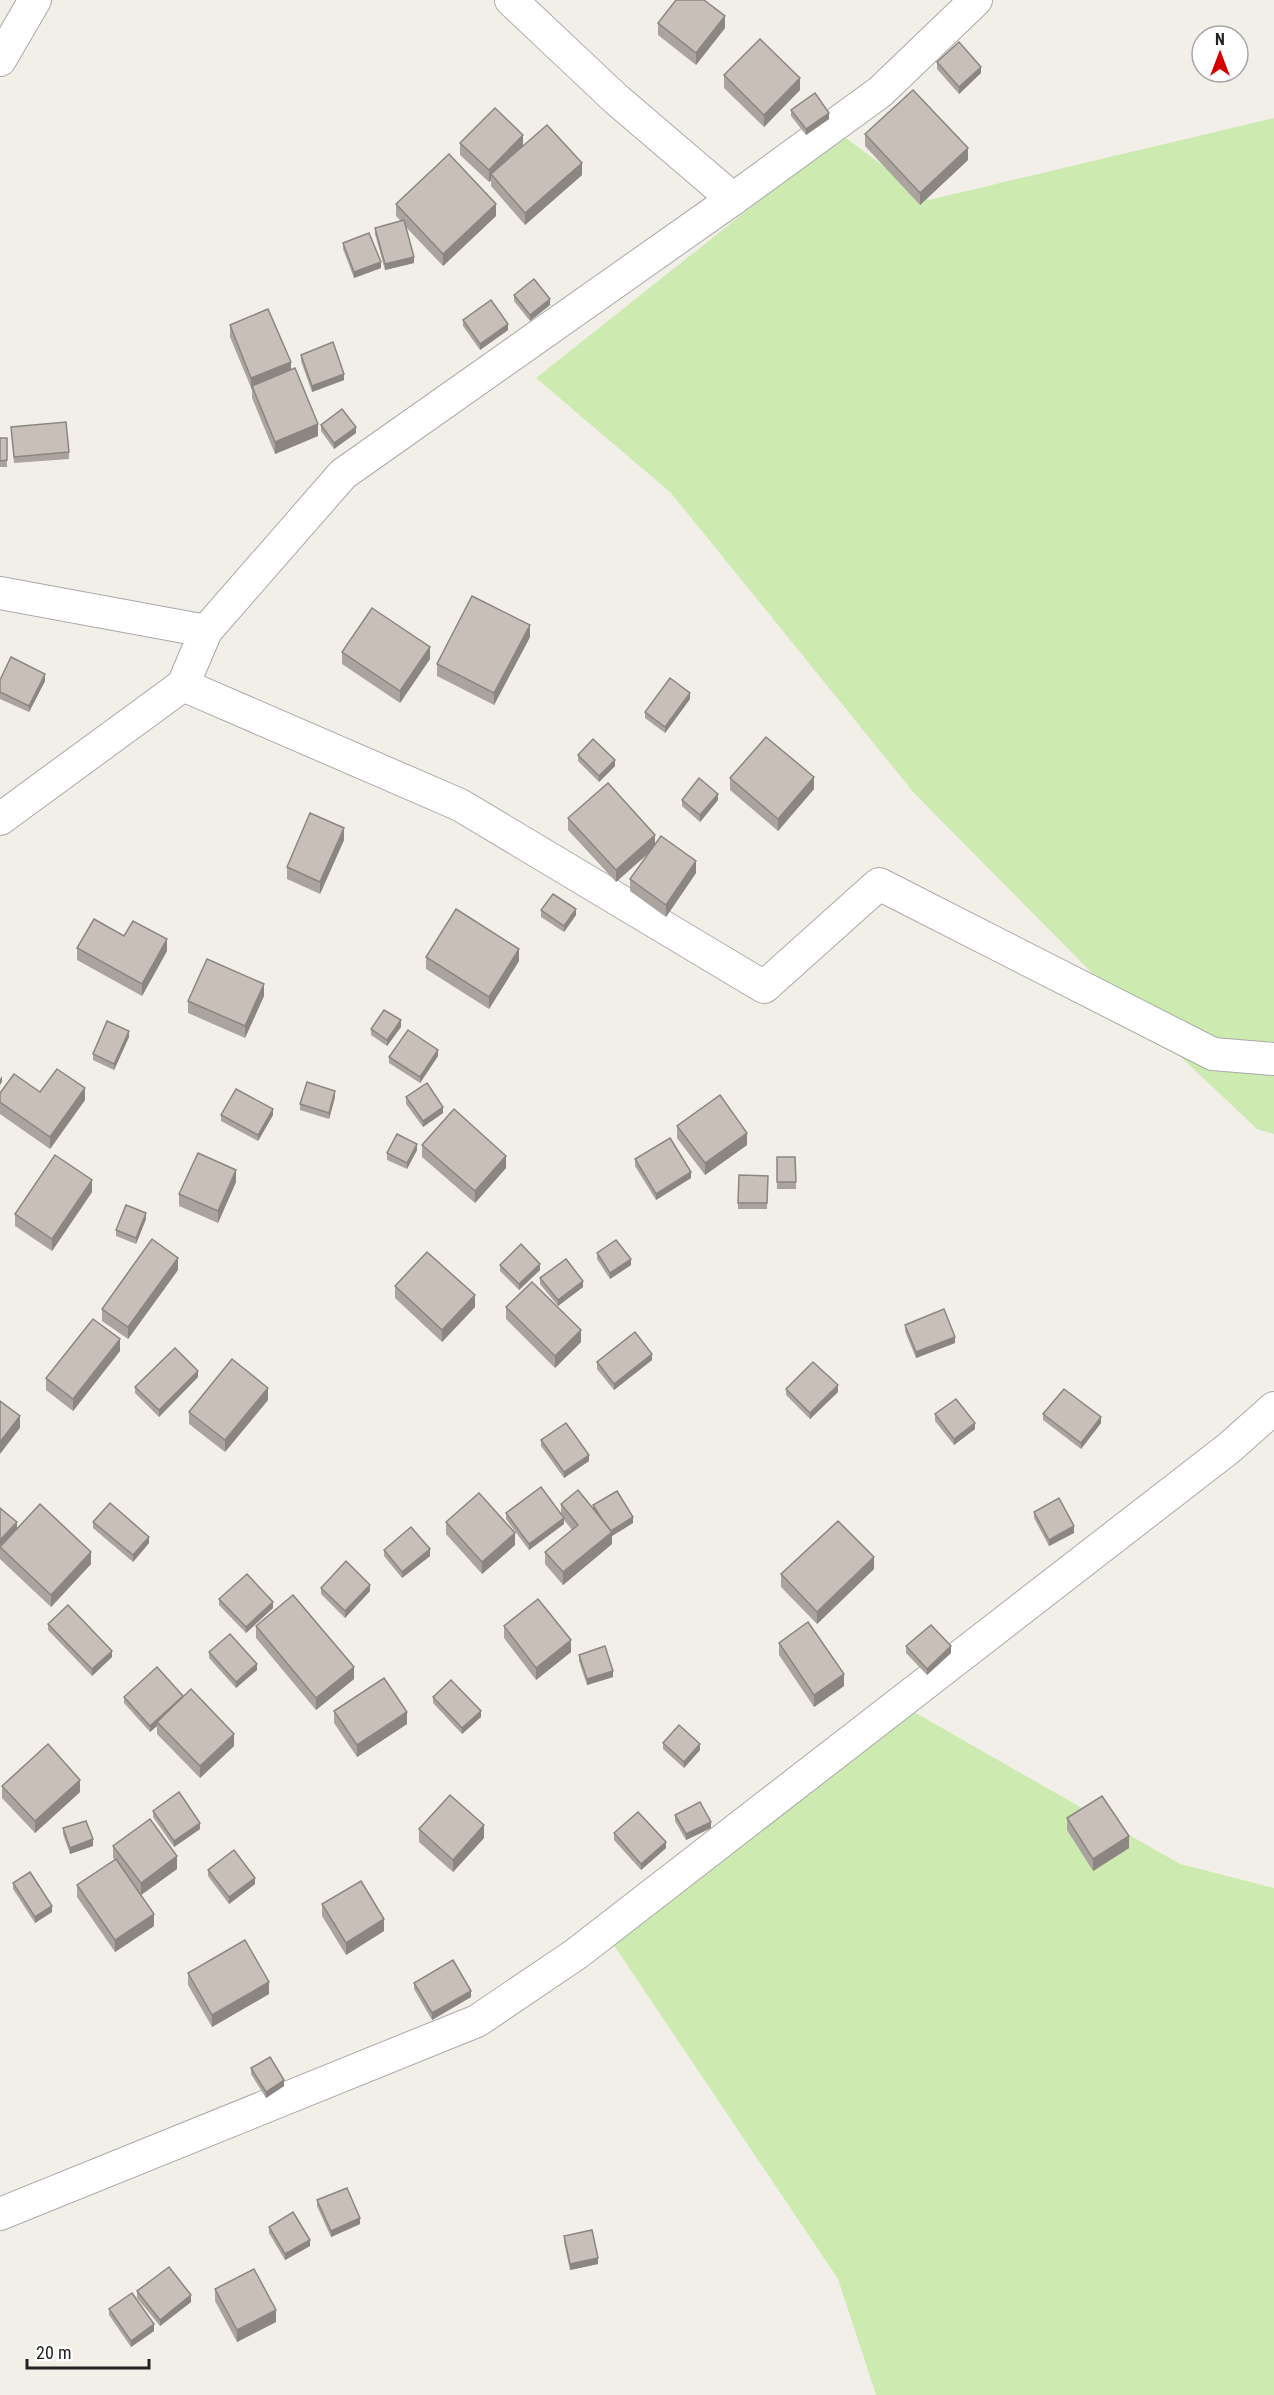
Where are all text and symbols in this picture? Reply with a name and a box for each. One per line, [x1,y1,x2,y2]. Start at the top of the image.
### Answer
north arrow [1190,24,1250,84]
text: N [1215,30,1225,49]
scale bar [27,2332,148,2370]
text: 20 m [36,2342,71,2363]

